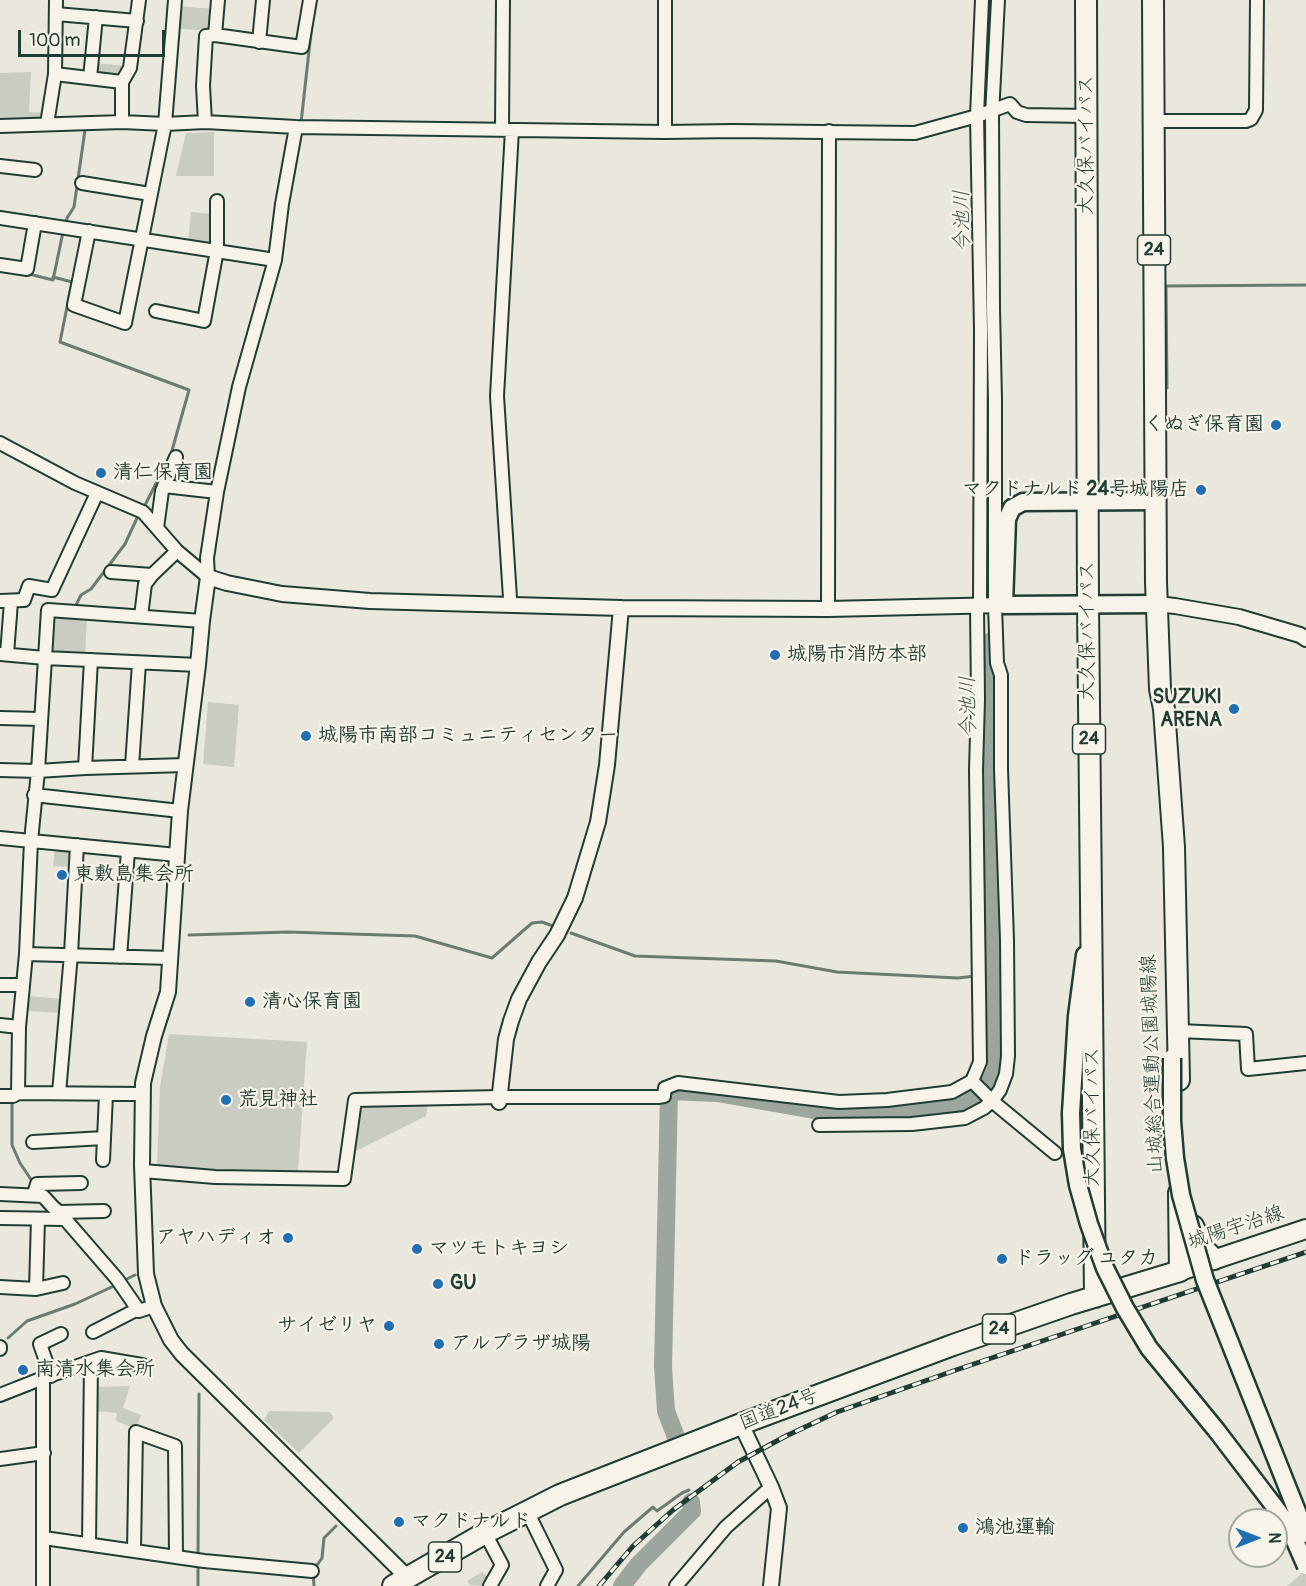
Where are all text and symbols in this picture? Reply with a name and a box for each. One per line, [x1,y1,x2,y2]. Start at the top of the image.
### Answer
scale bar [21,18,168,56]
text: 100 m [29,29,81,52]
street label: 大久保バイパス [1075,75,1099,215]
water label: 今池川 [950,189,976,253]
road number: 24 [1138,235,1170,265]
place label: くぬぎ保育園 [1144,413,1264,437]
marker: くぬぎ保育園 [1269,418,1283,432]
place label: 清仁保育園 [113,461,213,485]
marker: 清仁保育園 [94,466,108,480]
place label: マクドナルド 24号城陽店 [962,478,1189,502]
marker: マクドナルド 24号城陽店 [1194,483,1208,497]
street label: 大久保バイパス [1076,561,1100,701]
place label: 城陽市消防本部 [787,643,927,667]
marker: 城陽市消防本部 [768,648,782,662]
water label: 今池川 [956,675,982,739]
place label: SUZUKI ARENA [1153,686,1222,733]
marker: SUZUKI ARENA [1227,702,1241,716]
place label: 城陽市南部コミュニティセンター [318,724,618,748]
road number: 24 [1072,724,1106,754]
marker: 城陽市南部コミュニティセンター [299,729,313,743]
place label: 東敷島集会所 [74,863,194,887]
marker: 東敷島集会所 [55,868,69,882]
street label: 山城総合運動公園城陽線 [1137,954,1169,1174]
place label: 清心保育園 [262,990,362,1014]
marker: 清心保育園 [243,995,257,1009]
street label: 大久保バイパス [1081,1047,1105,1187]
place label: 荒見神社 [238,1088,318,1112]
marker: 荒見神社 [219,1093,233,1107]
street label: 城陽宇治線 [1185,1201,1287,1255]
place label: アヤハディオ [156,1226,276,1250]
marker: アヤハディオ [281,1231,295,1245]
place label: マツモトキヨシ [429,1237,569,1261]
marker: マツモトキヨシ [410,1242,424,1256]
place label: ドラッグ ユタカ [1014,1247,1158,1271]
marker: ドラッグ ユタカ [995,1252,1009,1266]
place label: GU [450,1272,476,1296]
marker: GU [431,1277,445,1291]
place label: サイゼリヤ [277,1314,377,1338]
road number: 24 [982,1314,1016,1344]
marker: サイゼリヤ [382,1319,396,1333]
place label: アルプラザ城陽 [451,1332,591,1356]
marker: アルプラザ城陽 [432,1337,446,1351]
place label: 南清水集会所 [35,1358,155,1382]
marker: 南清水集会所 [16,1363,30,1377]
street label: 国道24号 [736,1384,822,1436]
north arrow [1228,1508,1288,1568]
place label: マクドナルド [411,1510,531,1534]
marker: マクドナルド [392,1515,406,1529]
place label: 鴻池運輸 [975,1516,1055,1540]
marker: 鴻池運輸 [956,1521,970,1535]
text: N [1264,1533,1284,1543]
road number: 24 [428,1542,462,1572]

